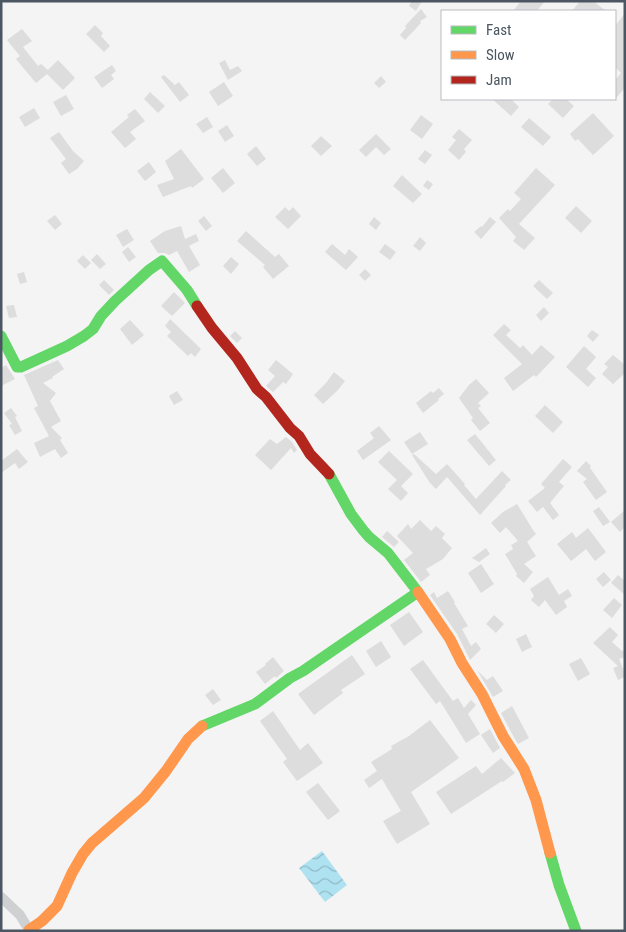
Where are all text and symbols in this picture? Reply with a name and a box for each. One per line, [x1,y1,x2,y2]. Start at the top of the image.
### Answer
legend [441,10,616,100]
text: Fast [486,21,511,39]
text: Slow [486,46,515,64]
text: Jam [486,71,512,89]

